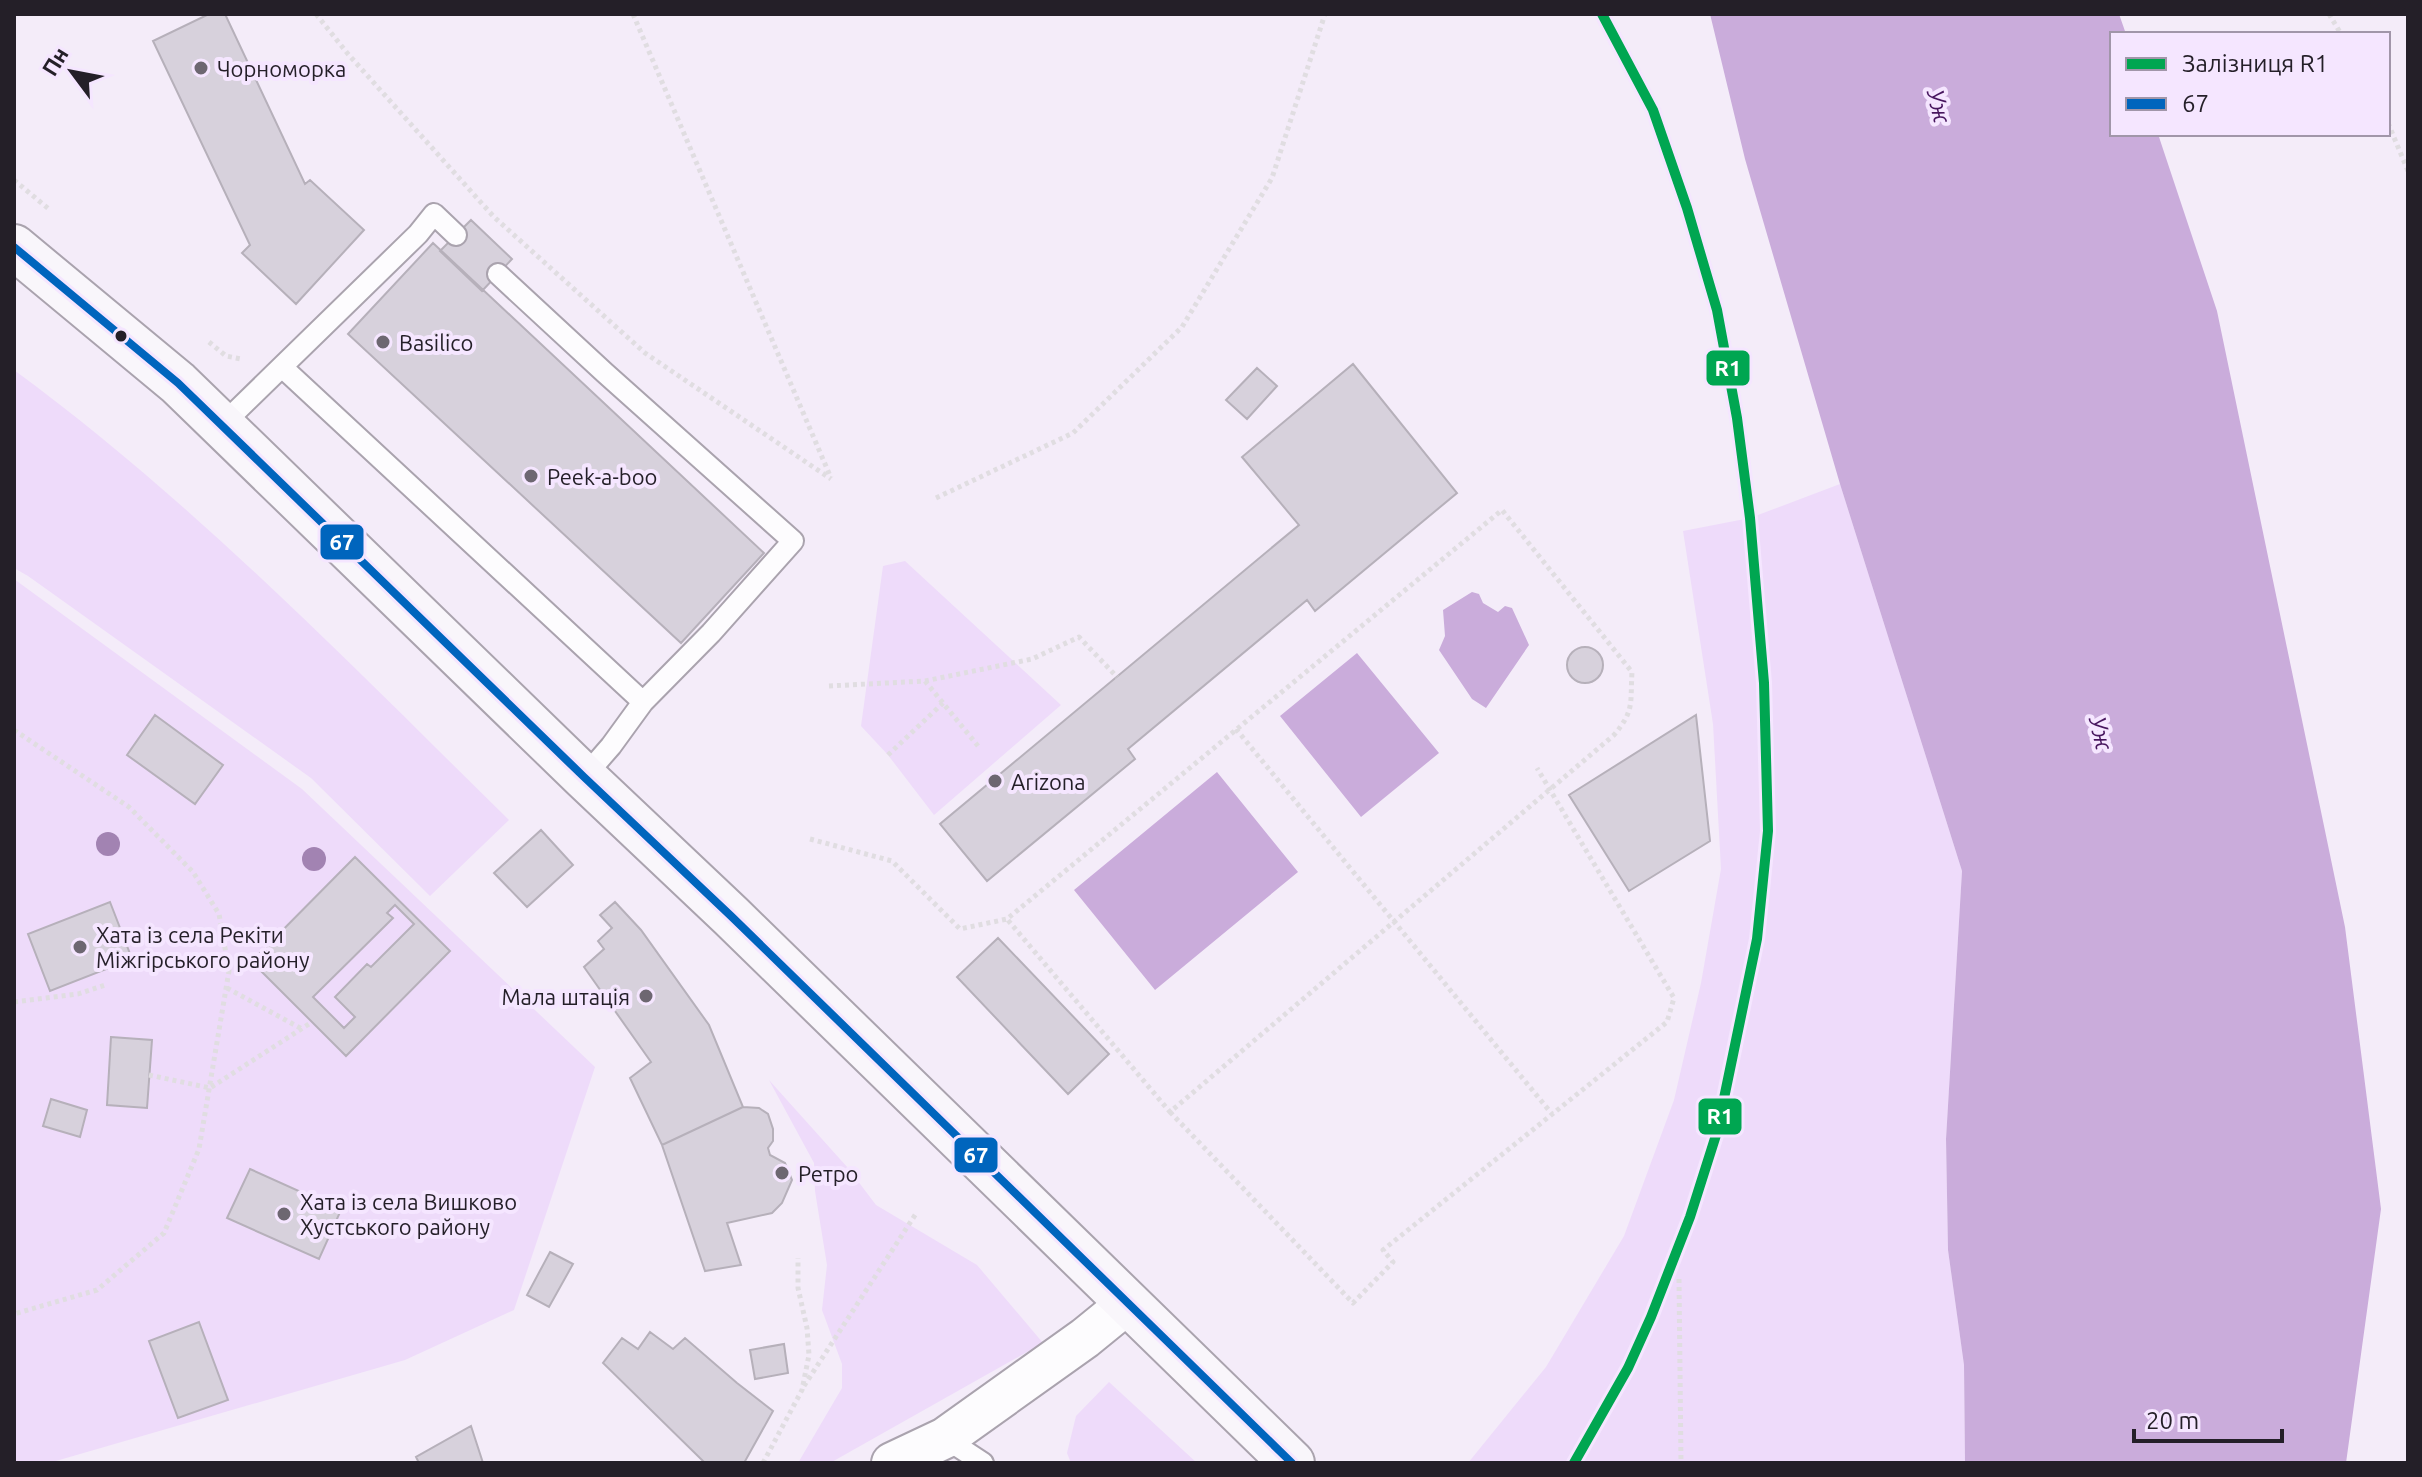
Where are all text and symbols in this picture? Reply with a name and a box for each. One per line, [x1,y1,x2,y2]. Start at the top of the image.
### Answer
north arrow [32,32,112,112]
legend [2110,32,2390,136]
text: Пн [36,42,73,80]
text: Залізниця R1 [2182,50,2328,77]
place label: Чорноморка [217,56,346,81]
marker: Чорноморка [192,59,210,77]
water label: Уж [1922,86,1956,126]
text: 67 [2182,90,2209,117]
unlabelled marker [113,328,129,344]
place label: Basilico [399,330,473,355]
marker: Basilico [374,333,392,351]
line badge: R1 [1705,349,1751,387]
text: R1 [1715,355,1741,380]
place label: Peek-a-boo [547,464,657,489]
marker: Peek-a-boo [522,467,540,485]
line badge: 67 [319,523,365,561]
text: 67 [330,529,354,554]
water label: Уж [2084,713,2118,753]
place label: Arizona [1011,769,1086,794]
marker: Arizona [986,772,1004,790]
place label: Хата із села Рекіти Міжгірського району [96,922,310,972]
marker: Хата із села Рекіти Міжгірського району [71,938,89,956]
place label: Мала штація [501,984,630,1009]
marker: Мала штація [637,987,655,1005]
line badge: R1 [1697,1097,1743,1136]
text: R1 [1707,1103,1733,1128]
line badge: 67 [953,1136,999,1174]
text: 67 [964,1142,988,1167]
place label: Ретро [798,1161,858,1186]
marker: Ретро [773,1164,791,1182]
place label: Хата із села Вишково Хустського району [300,1189,517,1239]
marker: Хата із села Вишково Хустського району [275,1205,293,1223]
scale bar [2134,1393,2282,1443]
text: 20 m [2146,1407,2199,1434]

